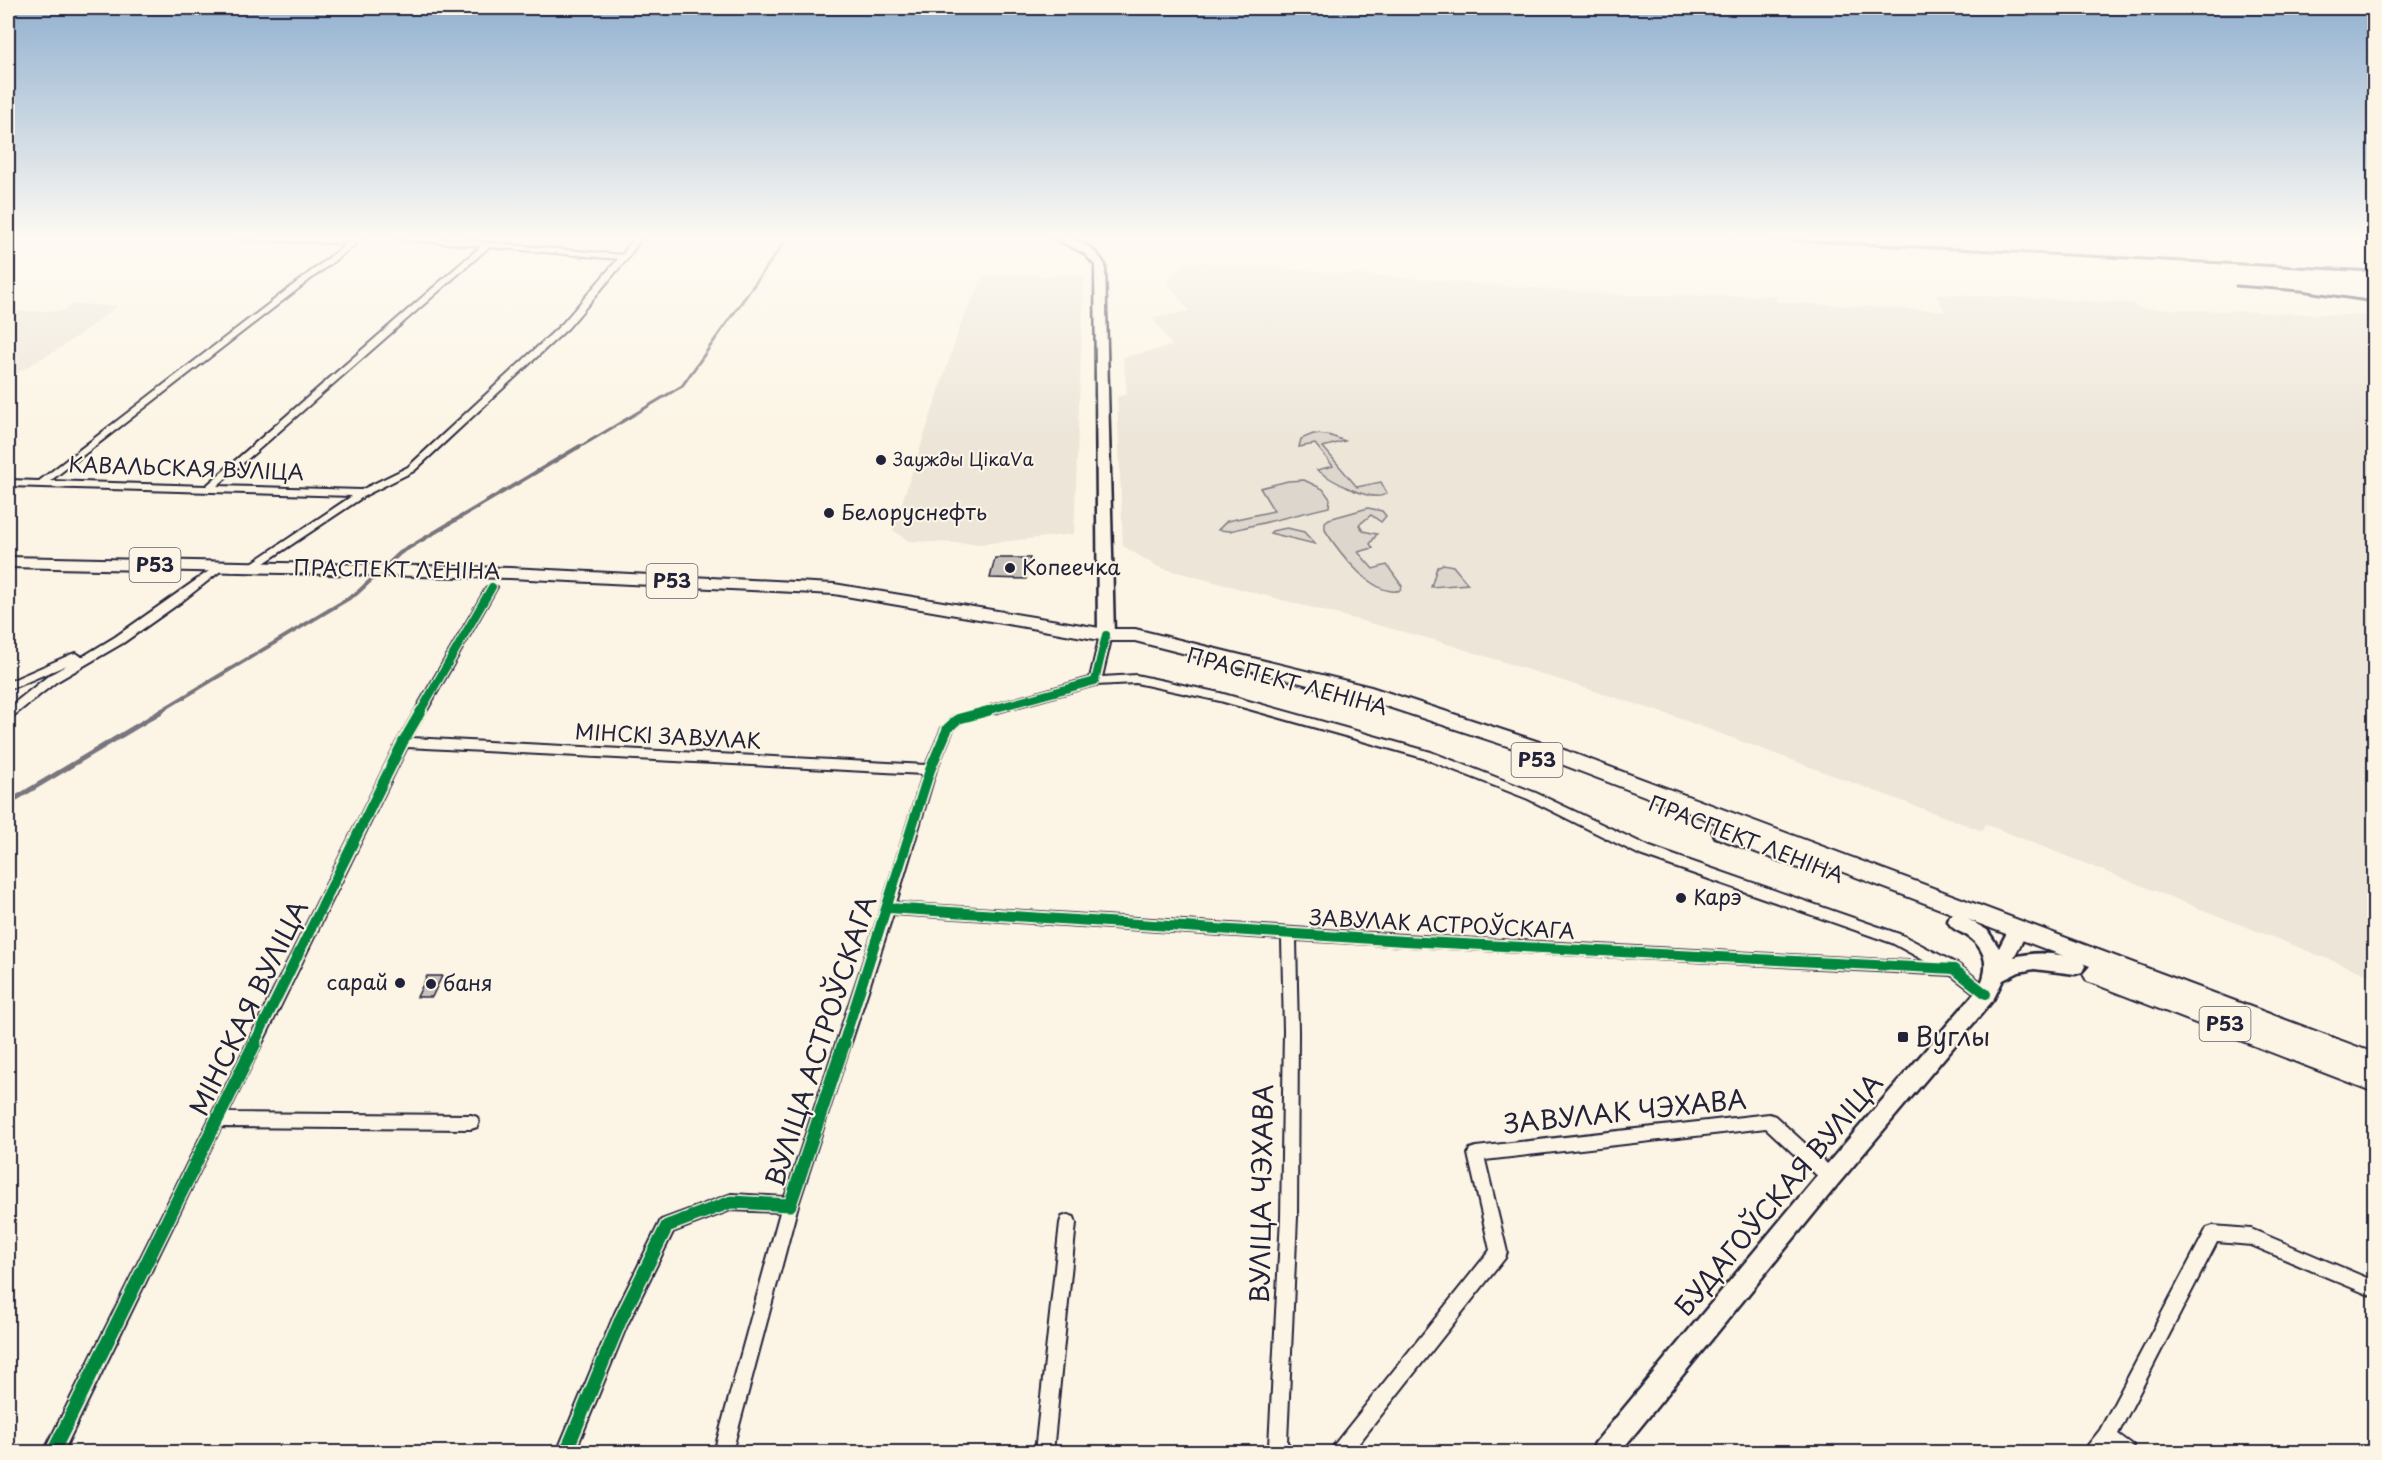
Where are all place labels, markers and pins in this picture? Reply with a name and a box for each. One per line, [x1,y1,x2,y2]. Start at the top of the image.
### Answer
place label: Заужды ЦікаVа [893,445,1035,472]
marker: Заужды ЦікаVа [874,453,888,467]
place label: Белоруснефть [841,495,987,527]
marker: Белоруснефть [822,506,836,520]
place label: Копеечка [1022,550,1121,582]
marker: Копеечка [1003,561,1017,575]
place label: Карэ [1693,880,1742,912]
marker: Карэ [1674,891,1688,905]
place label: сарай [327,965,388,997]
place label: баня [443,966,493,998]
marker: сарай [393,976,407,990]
marker: баня [424,977,438,991]
place label: Вуглы [1915,1016,1990,1055]
marker: Вуглы [1896,1030,1910,1044]

